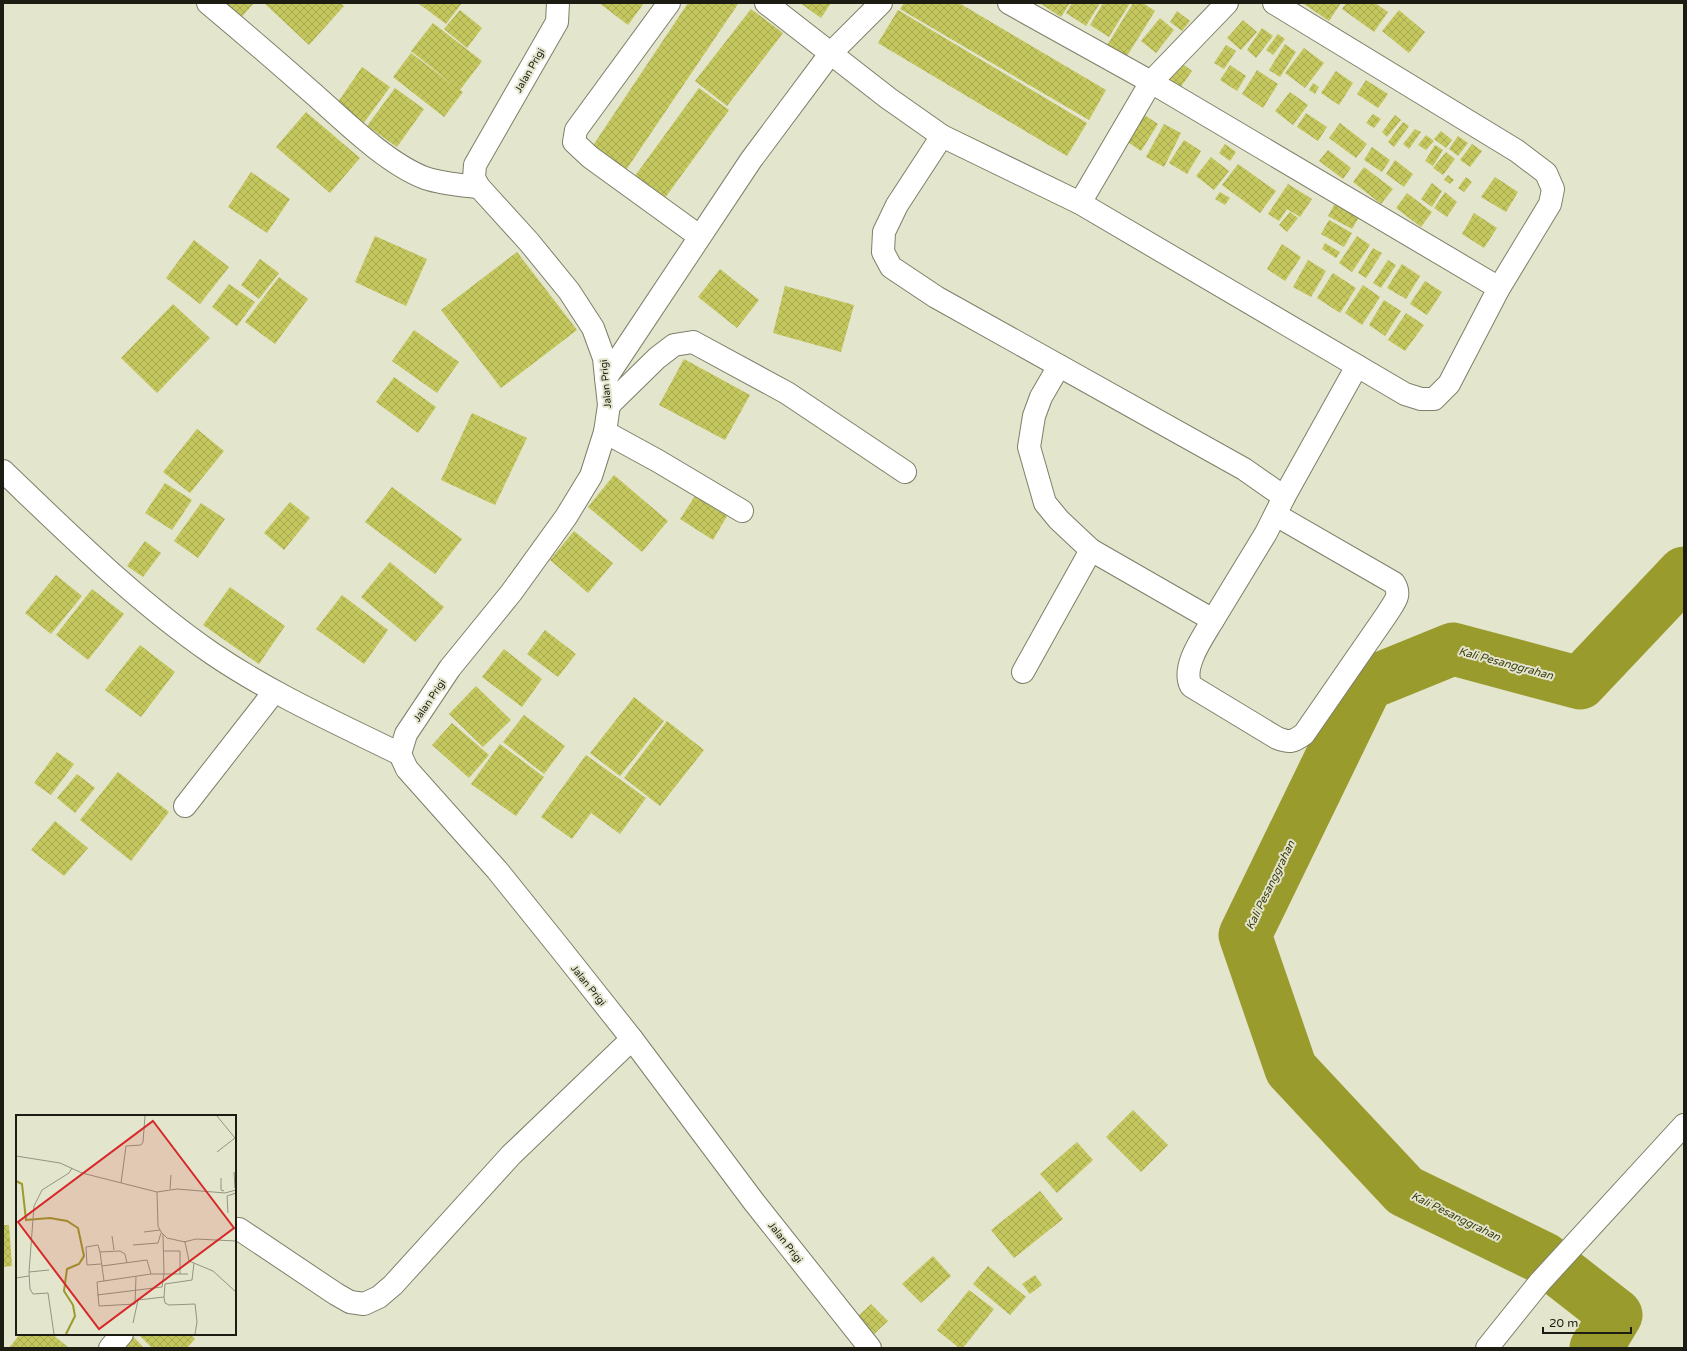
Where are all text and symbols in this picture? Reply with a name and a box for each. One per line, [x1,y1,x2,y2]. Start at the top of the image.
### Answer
street label: Jalan Prigi [512,46,547,95]
street label: Jalan Prigi [598,359,614,409]
water label: Kali Pesanggrahan [1457,645,1555,682]
street label: Jalan Prigi [411,677,448,724]
water label: Kali Pesanggrahan [1243,838,1298,932]
street label: Jalan Prigi [568,963,608,1008]
inset map [16,1115,236,1335]
water label: Kali Pesanggrahan [1409,1189,1503,1244]
street label: Jalan Prigi [765,1220,805,1266]
scale bar [1543,1309,1631,1335]
text: 20 m [1549,1316,1578,1330]

